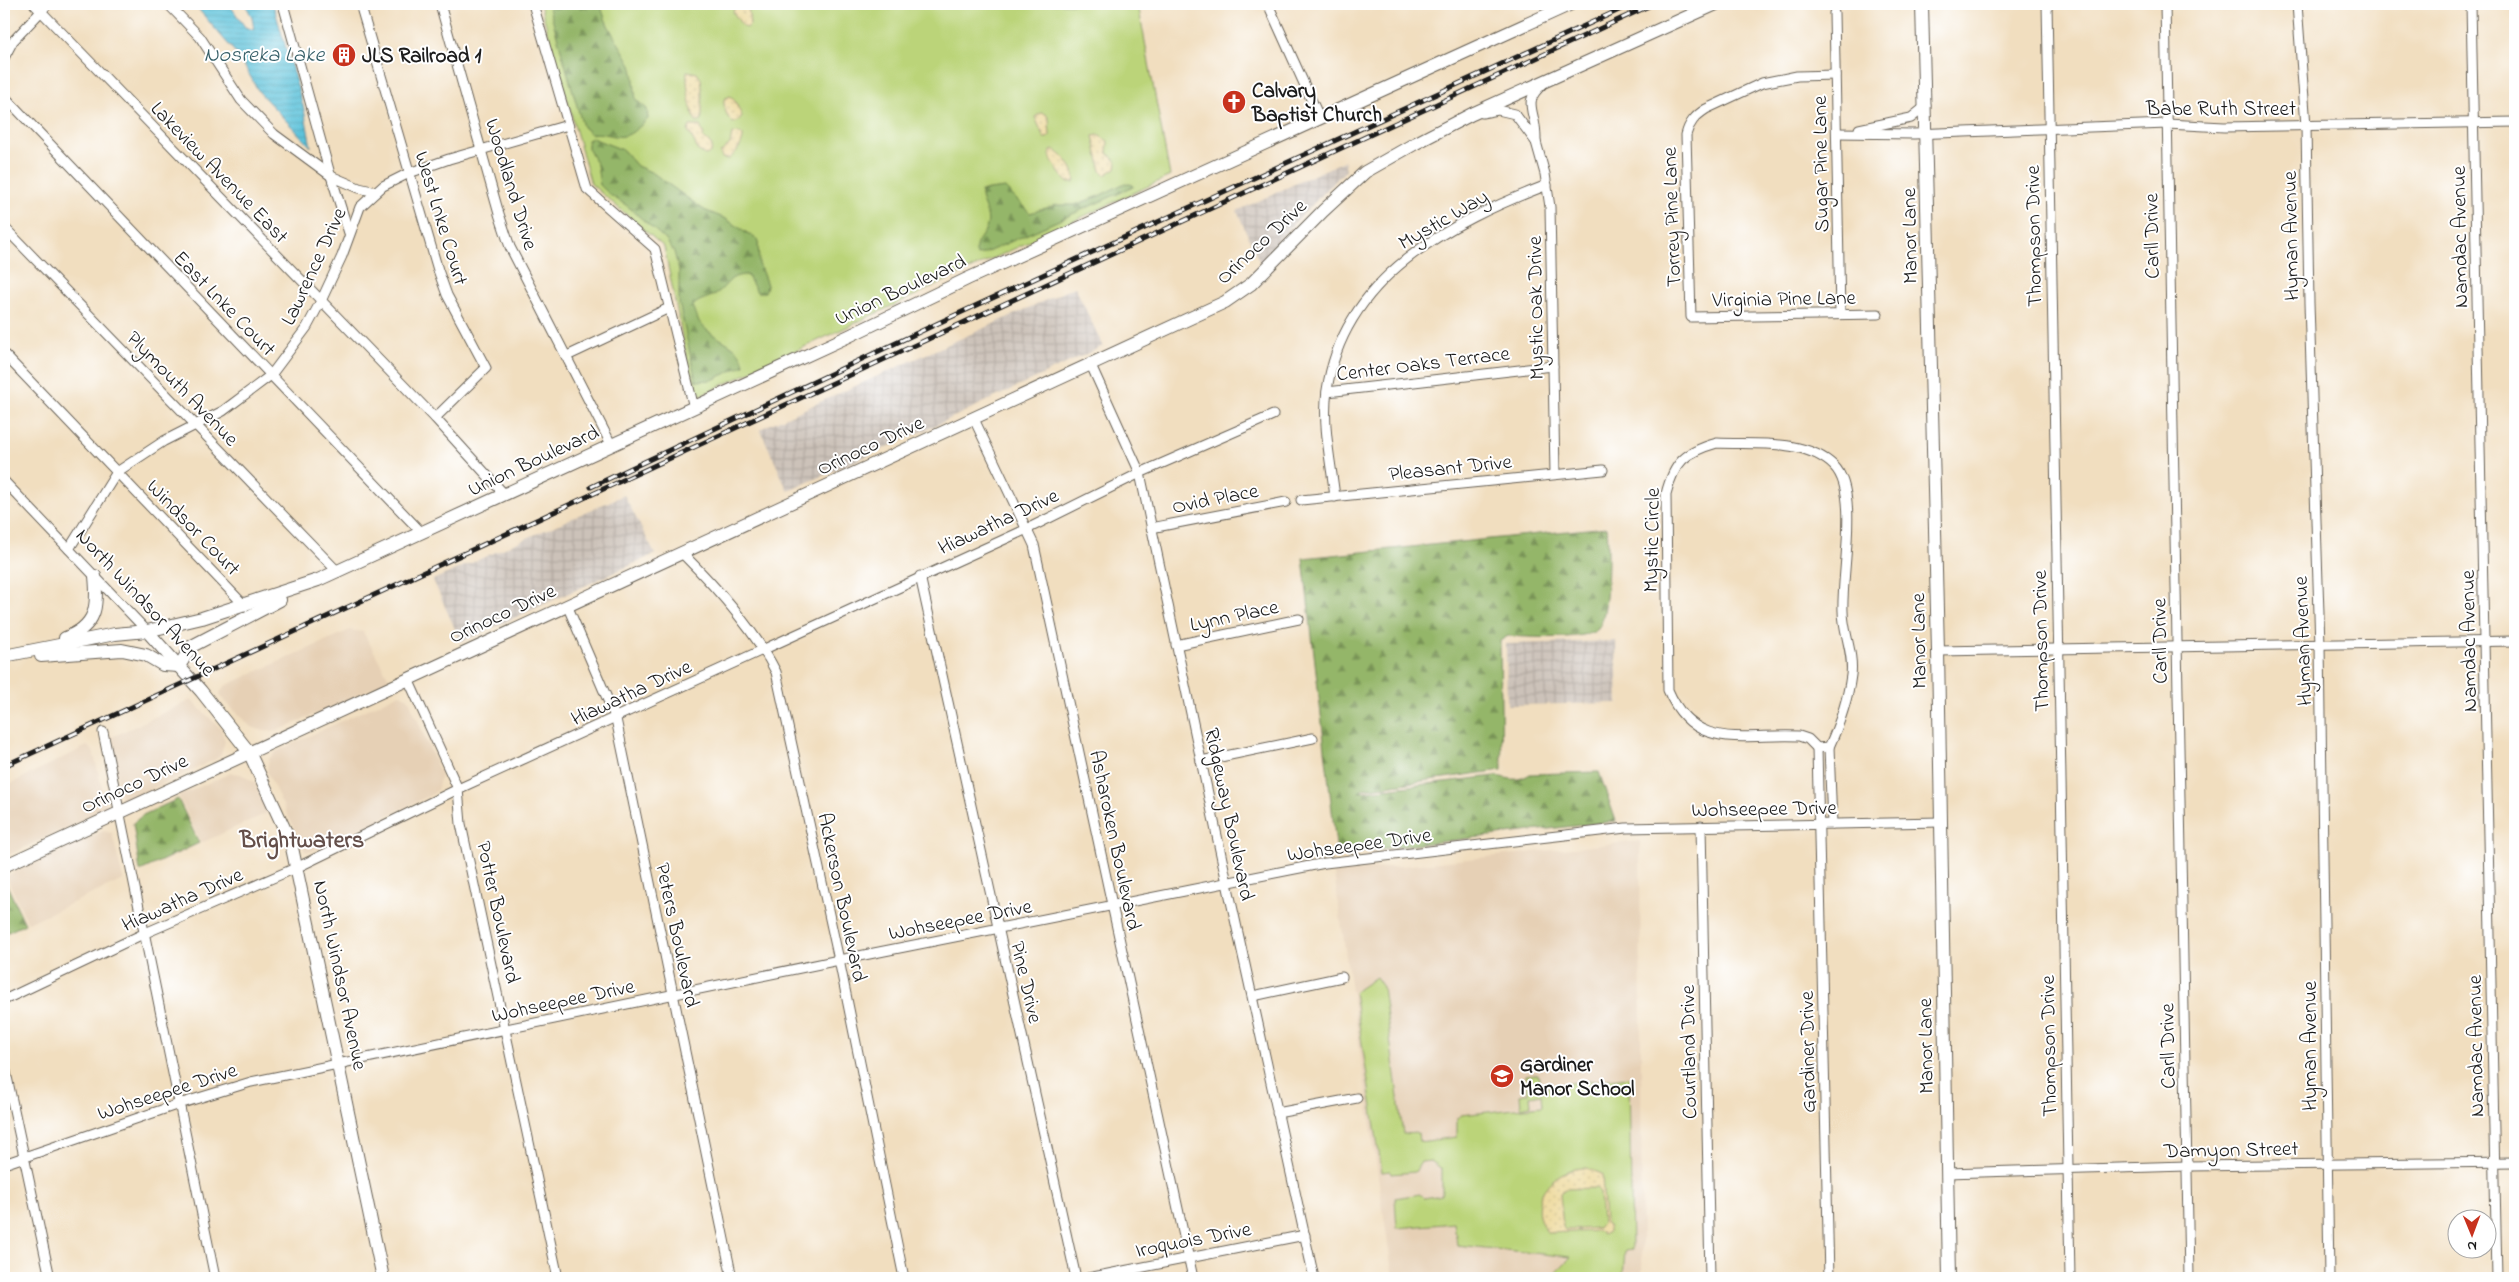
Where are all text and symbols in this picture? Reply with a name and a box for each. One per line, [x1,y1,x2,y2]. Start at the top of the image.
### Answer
water label: Nosreka Lake [204,40,325,72]
building icon: JLS Railroad 1 [331,42,357,68]
place label: JLS Railroad 1 [362,42,482,72]
place label: Calvary Baptist Church [1251,77,1382,131]
church icon: Calvary Baptist Church [1221,89,1247,115]
street label: Lakeview Avenue East [143,95,295,251]
street label: Sugar Pine Lane [1806,95,1840,232]
street label: Babe Ruth Street [2145,95,2296,125]
street label: Woodland Drive [476,115,544,255]
street label: Torrey Pine Lane [1656,146,1692,287]
street label: West Lnke Court [405,148,475,289]
street label: Thompson Drive [2019,164,2051,307]
street label: Namdac Avenue [2445,165,2477,308]
street label: Hyman Avenue [2276,170,2310,301]
street label: Mystic Way [1393,183,1496,260]
street label: Manor Lane [1895,187,1927,284]
street label: Orinoco Drive [1210,192,1315,293]
street label: Carll Drive [2137,192,2169,279]
street label: Lawrence Drive [274,202,355,331]
street label: Mystic Oak Drive [1521,235,1555,380]
street label: East Lnke Court [165,245,282,364]
street label: Union Boulevard [830,247,972,334]
street label: Virginia Pine Lane [1711,284,1857,318]
street label: Plymouth Avenue [117,325,245,456]
street label: Center Oaks Terrace [1335,339,1512,390]
street label: Orinoco Drive [813,409,930,485]
street label: Union Boulevard [463,418,605,505]
street label: Pleasant Drive [1387,448,1514,490]
street label: Windsor Court [138,473,247,584]
street label: Ovid Place [1170,477,1262,523]
street label: Hiawatha Drive [934,482,1065,564]
street label: Mystic Circle [1637,487,1671,593]
street label: North Windsor Avenue [68,522,222,685]
street label: Thompson Drive [2026,569,2058,712]
street label: Namdac Avenue [2454,569,2486,712]
street label: Hyman Avenue [2287,575,2323,706]
street label: Orinoco Drive [445,577,562,653]
street label: Manor Lane [1904,592,1936,689]
street label: Lynn Place [1187,593,1282,643]
street label: Carll Drive [2145,597,2177,684]
street label: Hiawatha Drive [567,653,698,735]
street label: Ridgeway Boulevard [1193,725,1261,904]
street label: Orinoco Drive [77,747,194,823]
street label: Asharoken Boulevard [1080,747,1148,934]
street label: Wohseepee Drive [1691,794,1838,826]
street label: Ackerson Boulevard [808,810,874,985]
street label: Wohseepee Drive [1285,821,1434,871]
district label: Brightwaters [239,824,364,860]
street label: Potter Boulevard [467,838,527,987]
street label: Hiawatha Drive [117,860,249,941]
street label: Peters Boulevard [646,860,706,1011]
street label: North Windsor Avenue [304,878,374,1074]
street label: Wohseepee Drive [886,892,1035,950]
street label: Pine Drive [1001,938,1049,1027]
street label: Wohseepee Drive [489,972,638,1032]
street label: Thompson Drive [2034,974,2066,1117]
street label: Namdac Avenue [2461,974,2493,1117]
street label: Hyman Avenue [2296,980,2328,1111]
street label: Courtland Drive [1674,984,1706,1119]
street label: Gardiner Drive [1793,990,1825,1113]
street label: Manor Lane [1911,997,1943,1094]
street label: Carll Drive [2153,1002,2185,1089]
place label: Gardiner Manor School [1520,1051,1635,1105]
street label: Wohseepee Drive [94,1056,242,1130]
school or university icon: Gardiner Manor School [1489,1063,1515,1089]
street label: Damyon Street [2162,1135,2299,1169]
north arrow [2446,1210,2496,1260]
street label: Iroquois Drive [1133,1215,1255,1267]
text: N [2467,1235,2477,1256]

